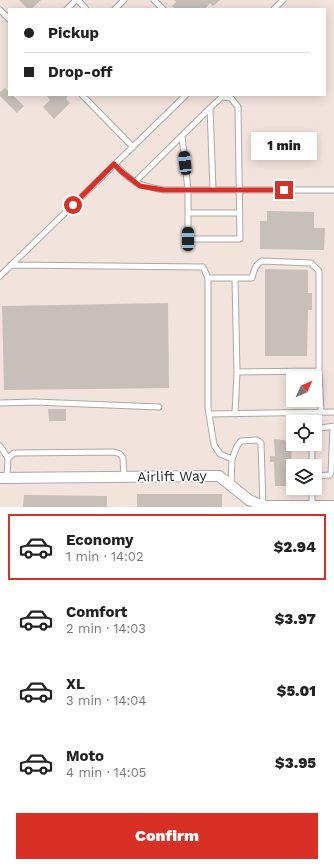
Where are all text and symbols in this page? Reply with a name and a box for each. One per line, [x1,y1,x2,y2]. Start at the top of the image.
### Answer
text: Pickup [48,24,99,42]
text: Drop-off [48,63,113,81]
callout: 1 min [251,132,317,160]
text: 1 min [267,138,301,153]
car [178,150,192,176]
route end [275,181,293,199]
route start [64,196,82,214]
car [182,227,194,251]
north arrow [286,371,322,407]
map controls [286,371,322,495]
button: locate [286,415,322,451]
button: layers [286,459,322,495]
street label: Airlift Way [137,467,208,485]
icon: car [18,529,54,565]
text: Economy [66,531,133,549]
text: $2.94 [274,538,316,556]
text: 1 min · 14:02 [66,549,143,564]
icon: car [18,601,54,637]
text: Comfort [66,603,127,621]
text: $3.97 [275,610,316,628]
text: 2 min · 14:03 [66,621,146,636]
icon: car [18,673,54,709]
text: XL [66,675,85,693]
text: $5.01 [277,682,316,700]
text: 3 min · 14:04 [66,693,146,708]
icon: car [18,745,54,781]
text: Moto [66,747,104,765]
text: $3.95 [275,754,316,772]
text: 4 min · 14:05 [66,765,146,780]
button: Confirm [16,813,318,859]

